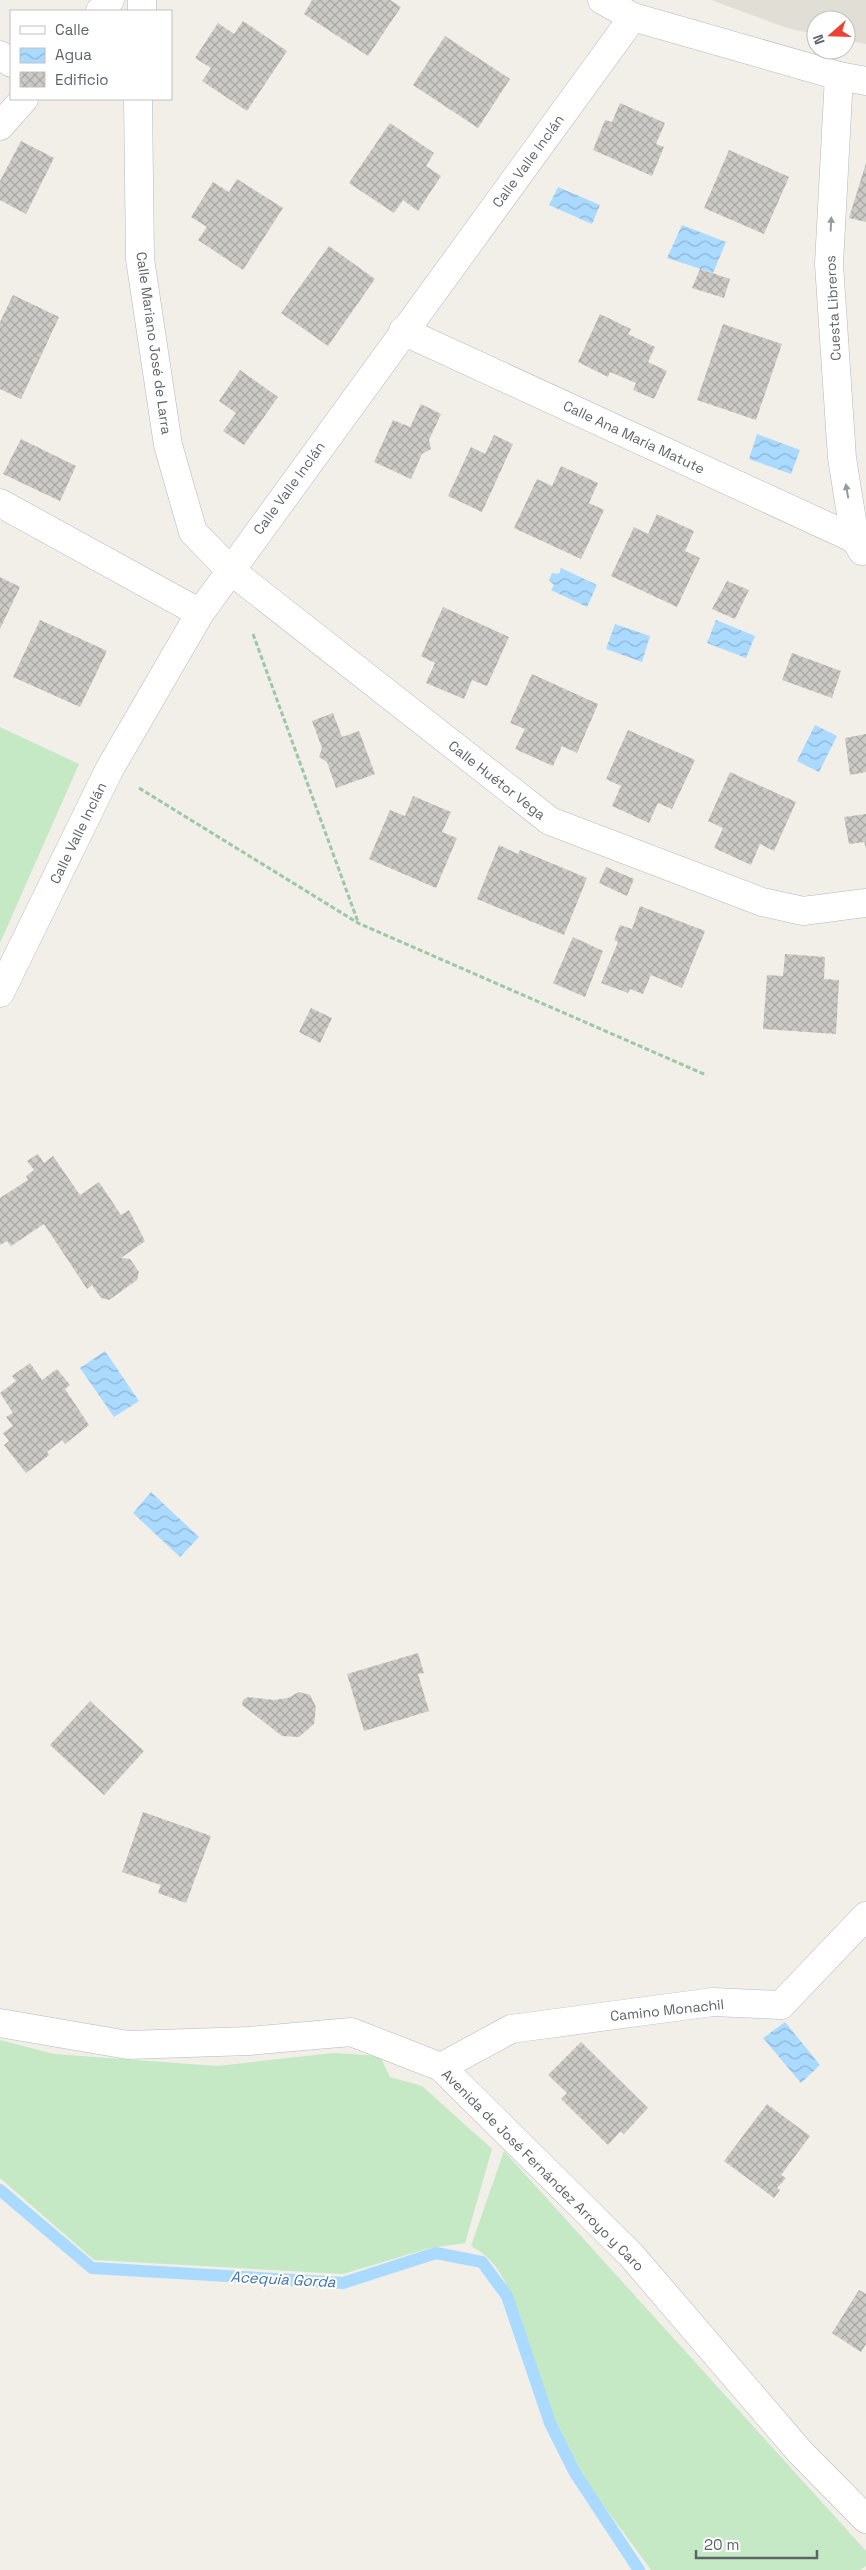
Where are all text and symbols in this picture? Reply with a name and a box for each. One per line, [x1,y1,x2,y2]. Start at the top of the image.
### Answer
legend [10,10,172,100]
north arrow [806,10,856,60]
text: Calle [55,20,90,39]
text: N [809,32,829,47]
text: Agua [55,45,92,64]
text: Edificio [55,70,109,89]
street label: Calle Valle Inclán [488,111,568,211]
one-way arrow [828,216,836,232]
street label: Calle Mariano José de Larra [132,250,176,436]
street label: Cuesta Libreros [821,255,845,361]
street label: Calle Ana María Matute [560,396,708,478]
street label: Calle Valle Inclán [249,438,329,538]
one-way arrow [843,483,851,499]
street label: Calle Huétor Vega [445,736,549,824]
street label: Calle Valle Inclán [46,779,110,887]
street label: Camino Monachil [609,1995,725,2025]
street label: Avenida de José Fernández Arroyo y Caro [438,2065,648,2275]
water label: Acequia Gorda [230,2267,336,2291]
scale bar [696,2528,817,2560]
text: 20 m [704,2535,739,2554]

